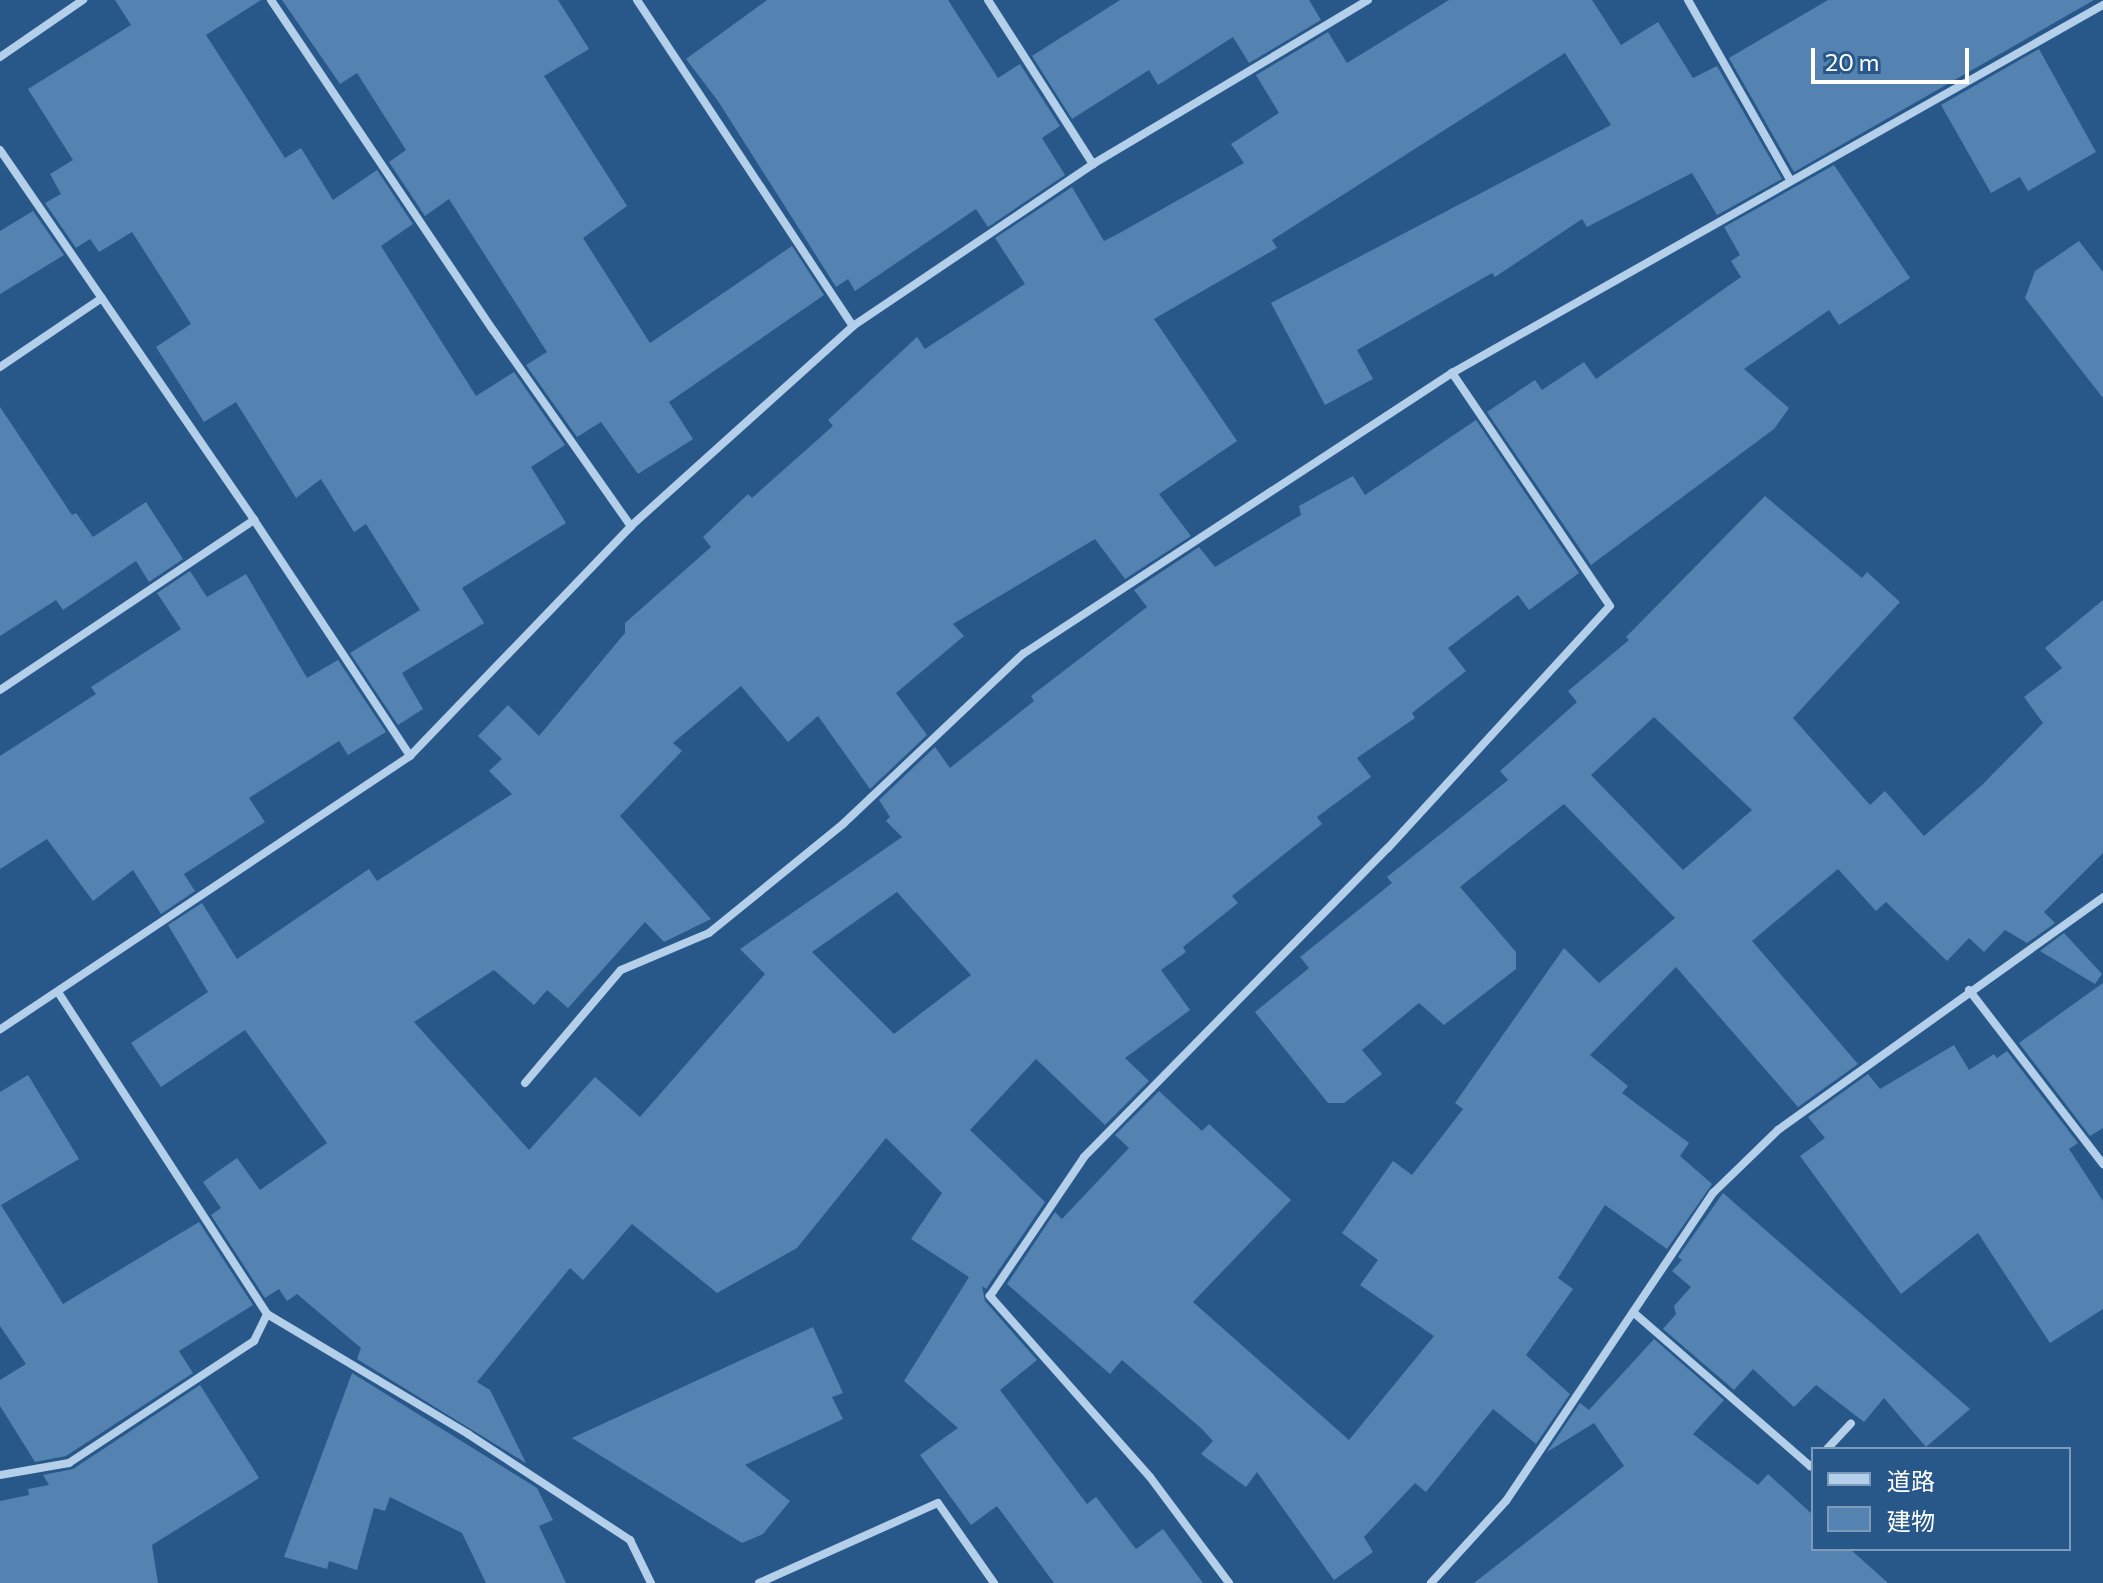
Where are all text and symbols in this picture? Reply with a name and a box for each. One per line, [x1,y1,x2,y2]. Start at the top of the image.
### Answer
scale bar [1815,32,1973,82]
text: 20 m [1825,47,1879,76]
legend [1811,1447,2071,1551]
text: 道路 [1887,1466,1935,1495]
text: 建物 [1887,1506,1935,1535]

